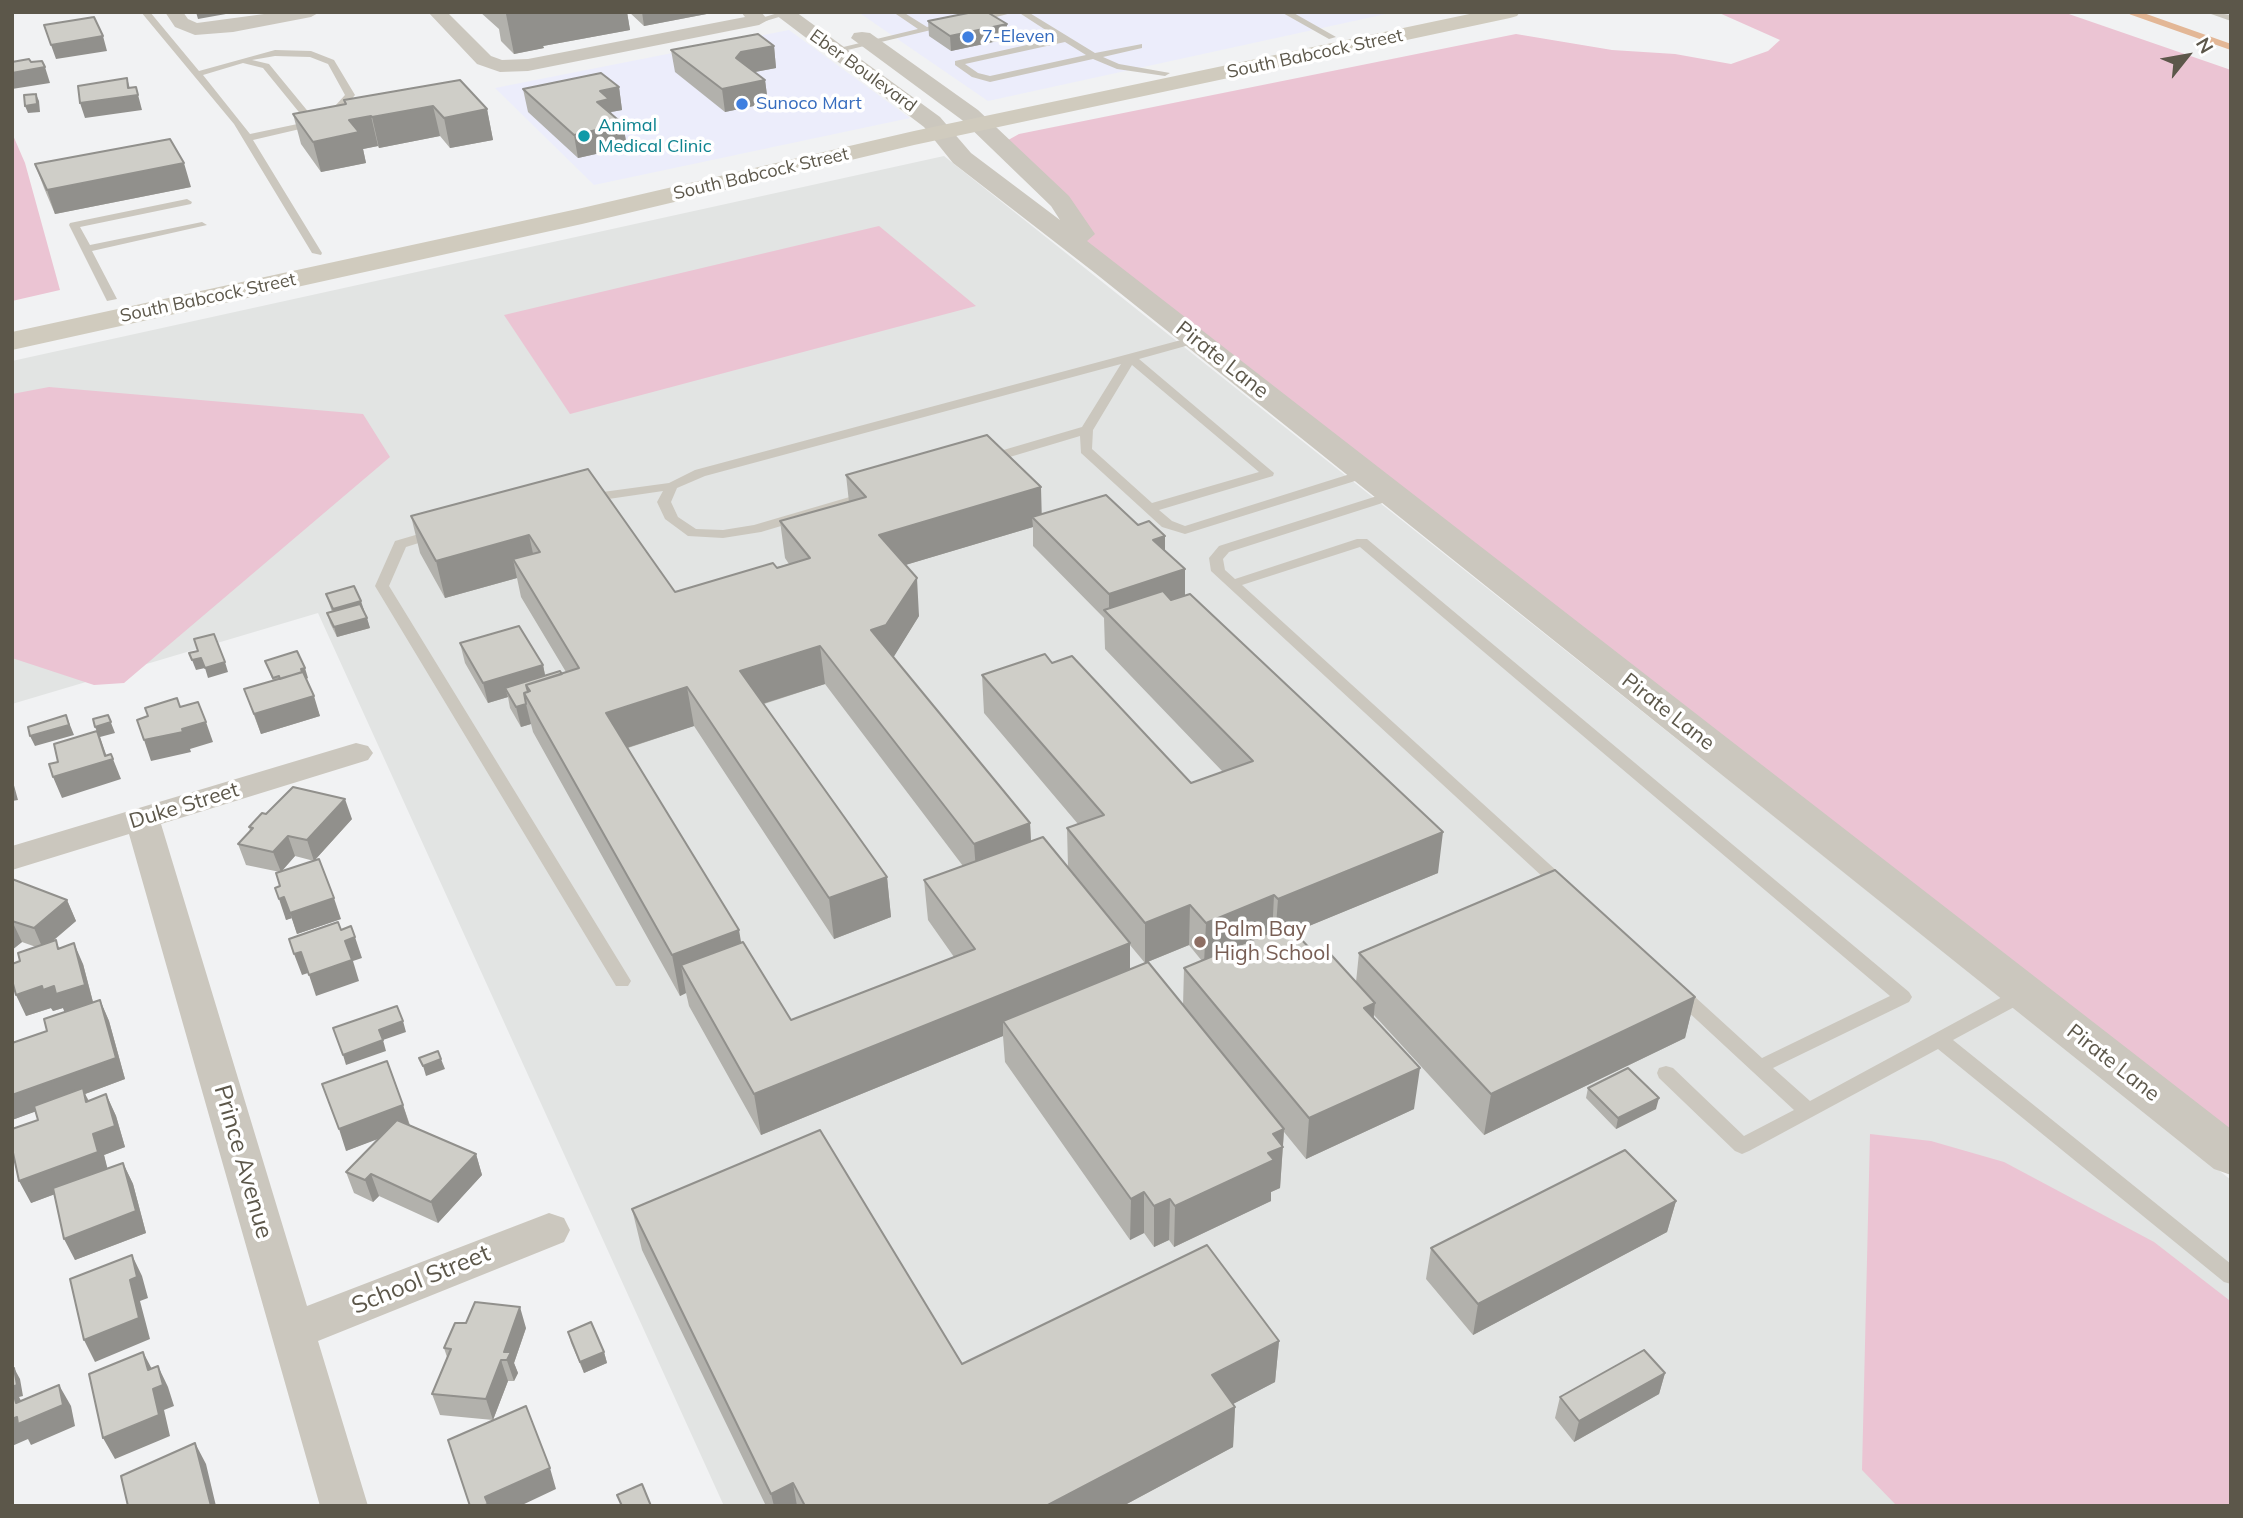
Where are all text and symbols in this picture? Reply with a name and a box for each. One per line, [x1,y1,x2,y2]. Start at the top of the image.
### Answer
north arrow [2152,21,2222,91]
street label: Eber Boulevard [805,25,921,117]
street label: South Babcock Street [1225,25,1405,83]
place label: 7-Eleven [982,26,1055,48]
marker: 7-Eleven [960,29,976,45]
text: N [2191,33,2219,58]
place label: Sunoco Mart [756,93,862,115]
marker: Sunoco Mart [734,96,750,112]
place label: Animal Medical Clinic [598,115,712,158]
marker: Animal Medical Clinic [576,128,592,144]
street label: South Babcock Street [671,143,851,205]
street label: South Babcock Street [118,269,298,327]
street label: Pirate Lane [1171,316,1273,404]
street label: Pirate Lane [1617,668,1719,756]
street label: Duke Street [126,777,242,835]
place label: Palm Bay High School [1214,917,1330,967]
marker: Palm Bay High School [1192,934,1208,950]
street label: Pirate Lane [2062,1019,2164,1107]
street label: Prince Avenue [207,1082,279,1242]
street label: School Street [348,1239,494,1321]

